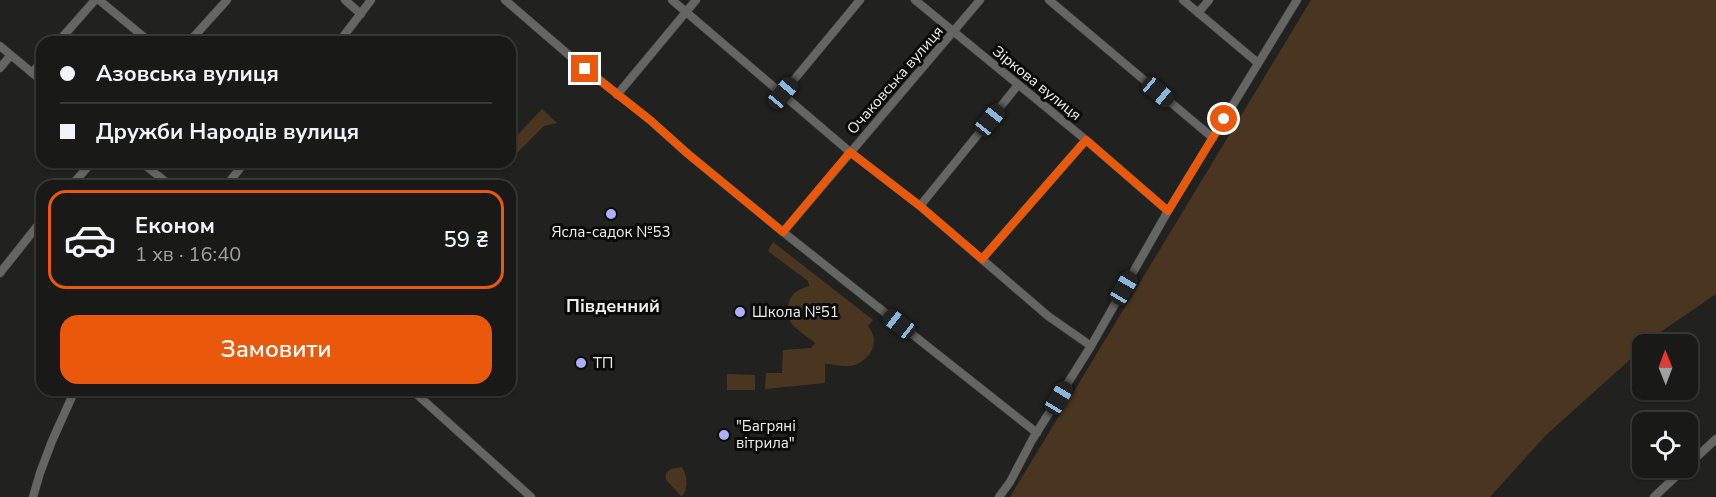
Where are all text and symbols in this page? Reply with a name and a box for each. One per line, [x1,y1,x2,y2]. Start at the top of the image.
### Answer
street label: Очаковська вулиця [842,22,948,138]
street label: Зіркова вулиця [988,41,1086,125]
route end [571,55,598,82]
text: Азовська вулиця [96,59,279,89]
car [765,73,801,113]
car [1138,74,1178,110]
car [972,100,1008,140]
route start [1210,105,1237,132]
text: Дружби Народів вулиця [96,117,359,147]
marker: Ясла-садок №53 [604,207,618,221]
text: Економ [135,211,215,241]
icon: car [63,213,117,267]
place label: Ясла-садок №53 [552,222,670,242]
text: 59 ₴ [444,225,489,255]
text: 1 хв · 16:40 [135,241,241,268]
car [1107,268,1141,308]
district label: Південний [566,294,660,318]
place label: Школа №51 [752,302,839,322]
marker: Школа №51 [733,305,747,319]
car [879,306,919,342]
button: Замовити [60,315,492,384]
north arrow [1632,334,1698,400]
map controls [1632,334,1698,478]
place label: ТП [593,353,613,373]
marker: ТП [574,356,588,370]
car [1042,378,1076,418]
button: locate [1632,412,1698,478]
place label: "Багряні вітрила" [736,416,796,453]
marker: "Багряні вітрила" [717,428,731,442]

